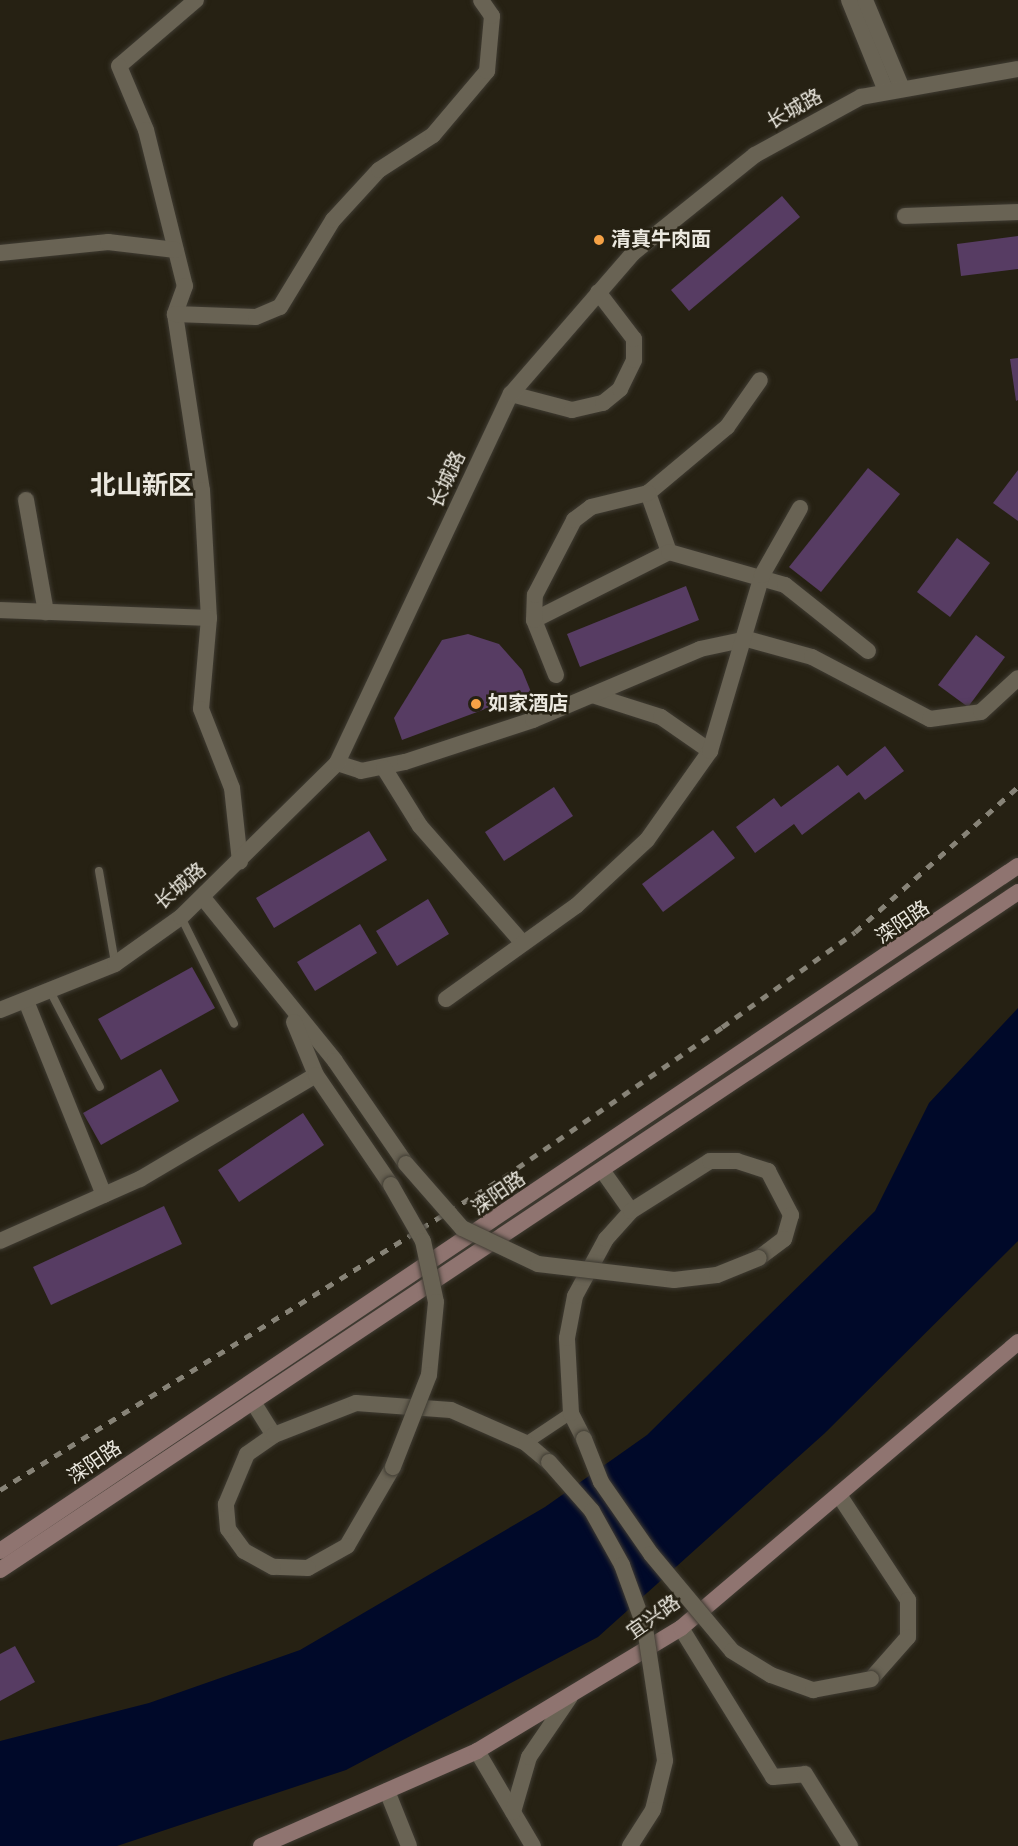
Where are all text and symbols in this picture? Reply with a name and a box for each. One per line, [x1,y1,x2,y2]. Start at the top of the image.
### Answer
street label: 长城路 [763,85,827,135]
place label: 清真牛肉面 [611,228,711,252]
marker: 清真牛肉面 [592,233,606,247]
street label: 长城路 [424,448,472,512]
district label: 北山新区 [90,471,194,503]
place label: 如家酒店 [488,692,568,716]
marker: 如家酒店 [469,697,483,711]
street label: 长城路 [150,859,212,915]
street label: 滦阳路 [871,896,935,950]
street label: 滦阳路 [467,1167,531,1221]
street label: 滦阳路 [63,1436,127,1490]
street label: 宜兴路 [623,1591,685,1645]

